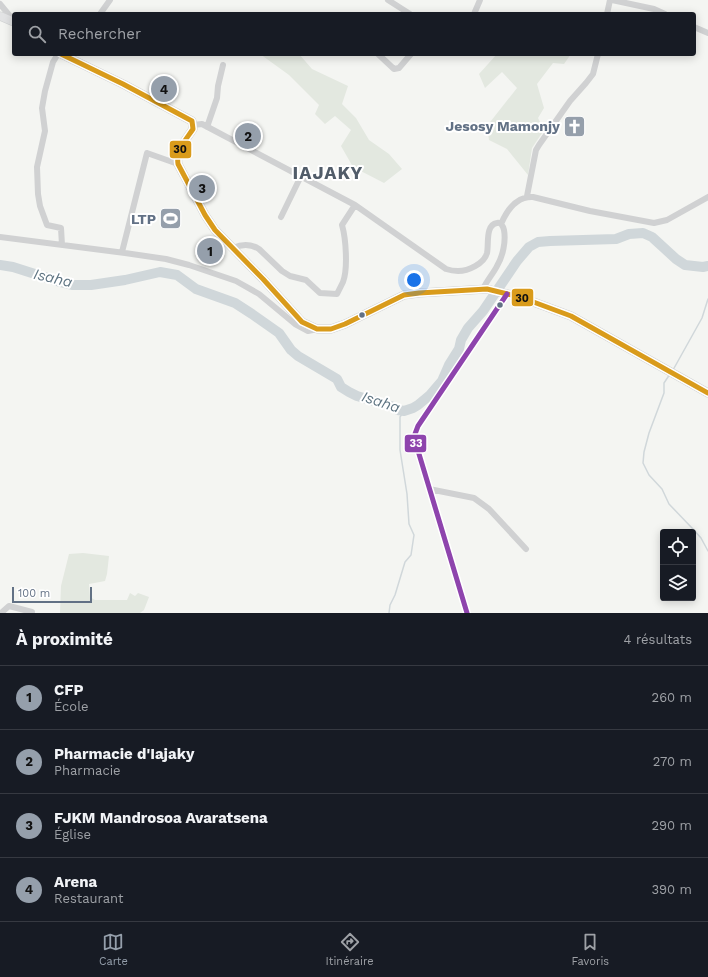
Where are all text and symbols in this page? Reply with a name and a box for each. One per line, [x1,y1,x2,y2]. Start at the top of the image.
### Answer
search box [12,12,696,56]
icon: search [26,23,48,45]
text: Rechercher [58,25,141,43]
pin: 4 [151,74,177,104]
church icon: Jesosy Mamonjy [562,113,588,139]
place label: Jesosy Mamonjy [446,118,560,134]
pin: 2 [235,121,261,151]
line badge: 30 [169,140,192,159]
text: 30 [173,143,187,156]
district label: IAJAKY [293,162,363,183]
pin: 3 [189,173,215,203]
sports icon: LTP [158,206,184,232]
place label: LTP [131,211,156,227]
pin: 1 [197,236,223,266]
water label: Isaha [32,265,74,291]
your location [404,270,424,290]
line badge: 30 [511,288,534,307]
text: 30 [515,292,529,305]
unlabelled marker [495,300,505,310]
unlabelled marker [357,310,367,320]
water label: Isaha [360,387,402,417]
line badge: 33 [404,434,427,453]
text: 33 [409,437,423,450]
map controls [660,529,696,601]
button: locate [660,529,696,565]
button: layers [660,565,696,601]
scale bar [12,585,92,604]
text: 100 m [18,587,50,600]
text: À proximité [16,629,113,649]
text: 4 résultats [624,632,692,647]
text: CFP [54,681,83,699]
text: 1 [26,690,32,705]
text: 260 m [652,690,692,705]
text: École [54,699,89,714]
text: Pharmacie d'Iajaky [54,745,194,763]
text: 2 [25,754,33,769]
text: 270 m [653,754,692,769]
text: Pharmacie [54,763,121,778]
text: FJKM Mandrosoa Avaratsena [54,809,268,827]
text: 3 [25,818,33,833]
text: 290 m [651,818,692,833]
text: Église [54,827,91,842]
text: Arena [54,873,97,891]
text: 4 [25,882,33,897]
text: 390 m [651,882,692,897]
text: Restaurant [54,891,124,906]
tab: Carte [99,931,128,968]
tab: Itinéraire [326,931,374,968]
tab: Favoris [571,931,609,968]

